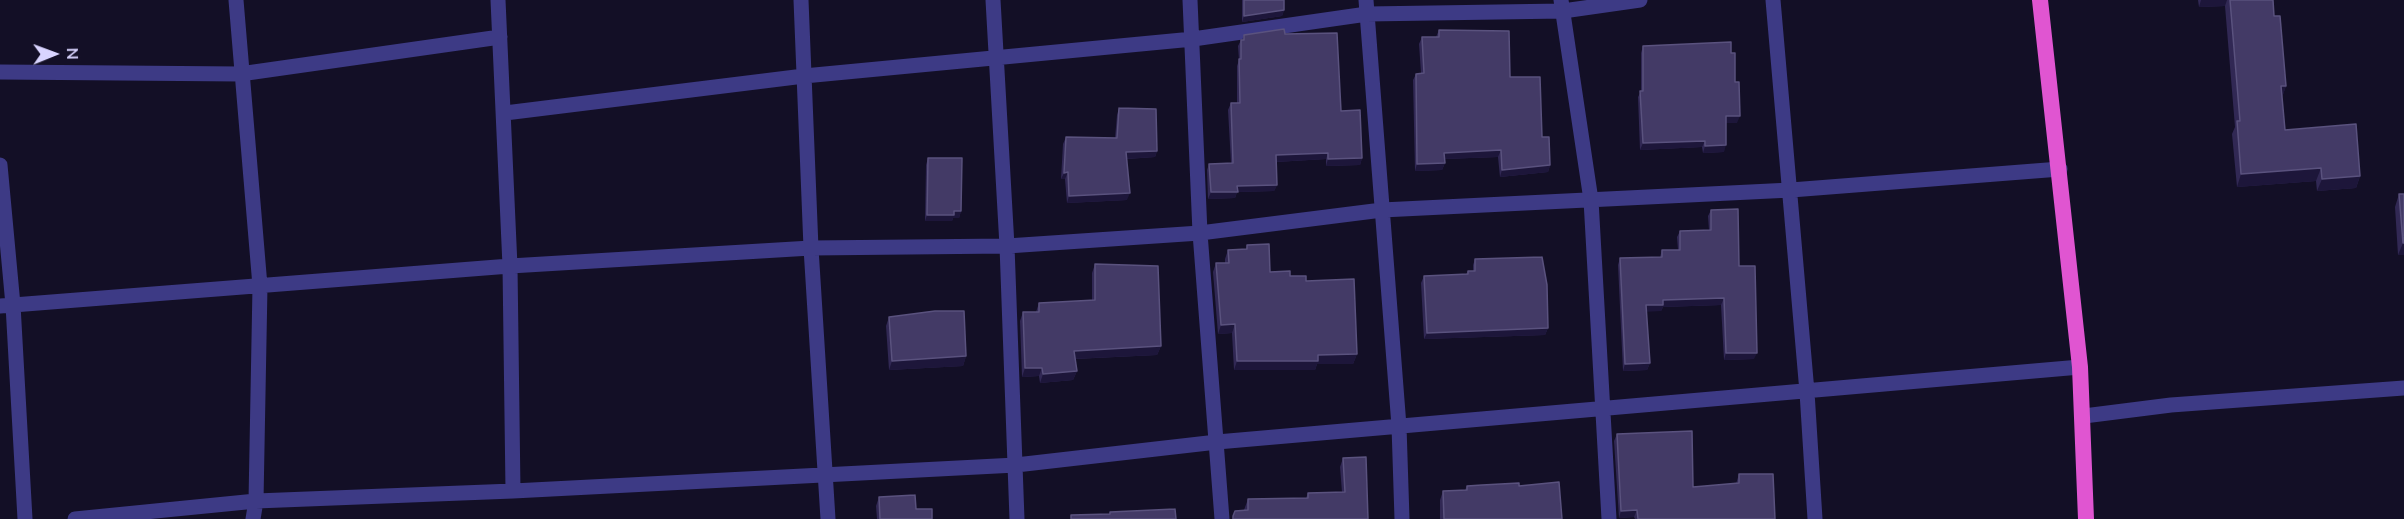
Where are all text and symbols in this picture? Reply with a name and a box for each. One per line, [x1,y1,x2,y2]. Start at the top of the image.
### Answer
north arrow [24,24,84,84]
text: N [61,48,83,60]

